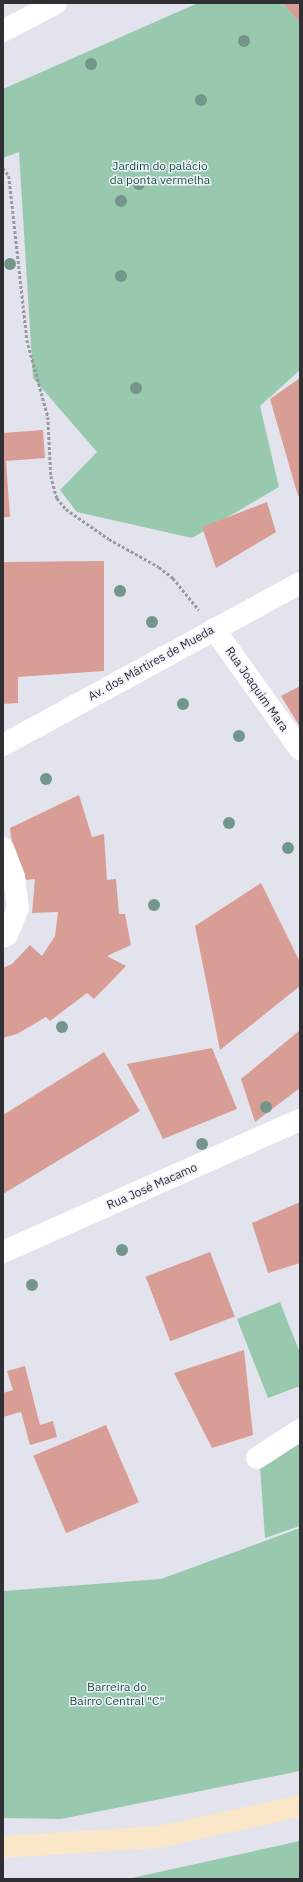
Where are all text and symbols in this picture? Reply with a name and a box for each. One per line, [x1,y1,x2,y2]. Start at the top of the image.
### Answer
park label: Jardim do palácio da ponta vermelha [110,159,210,187]
street label: Av. dos Mártires de Mueda [86,622,216,704]
street label: Rua Joaquim Mara [222,644,292,734]
street label: Rua José Macamo [104,1160,200,1212]
park label: Barreira do Bairro Central "C" [70,1680,164,1708]

